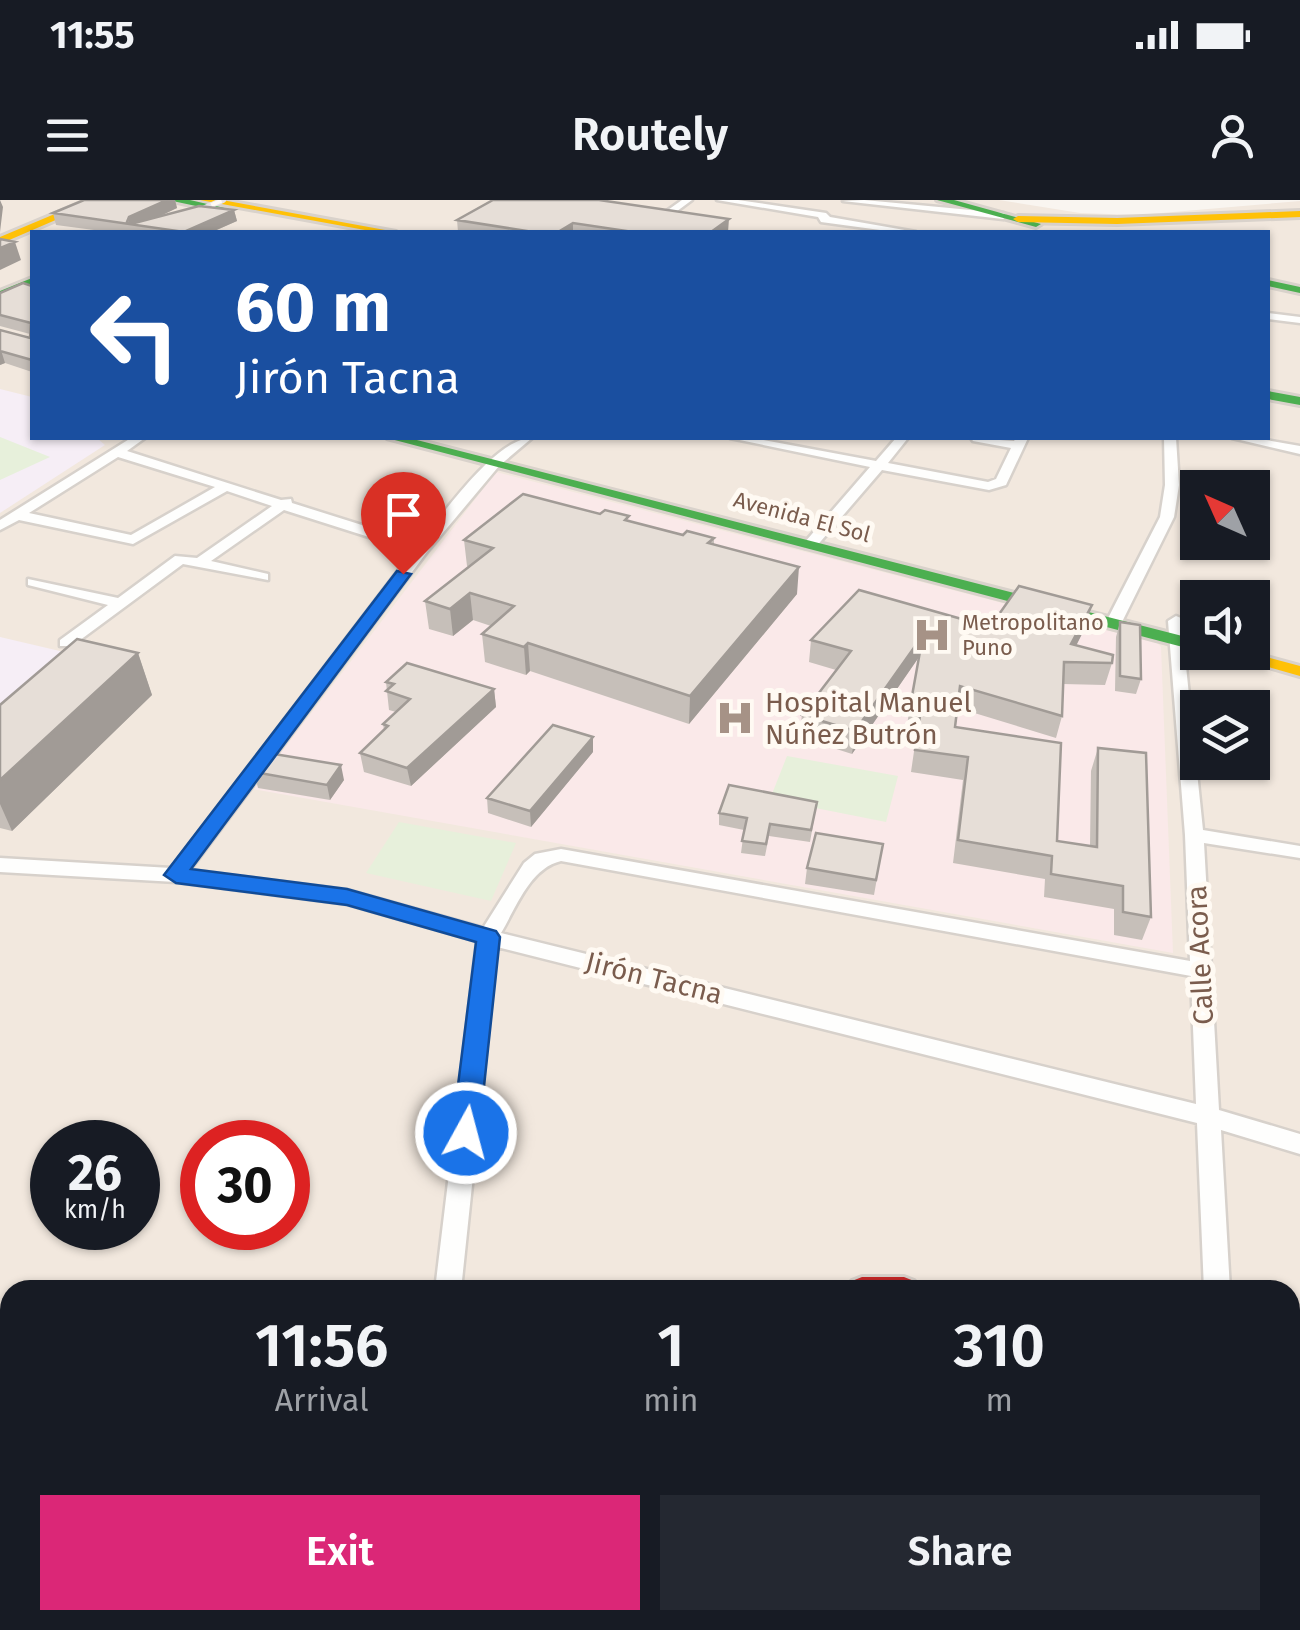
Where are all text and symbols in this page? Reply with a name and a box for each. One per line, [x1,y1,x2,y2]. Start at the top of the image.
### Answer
text: 11:55 [50,12,135,58]
icon: menu [40,108,95,163]
text: Routely [572,108,728,162]
icon: person [1205,108,1260,163]
text: 60 m [235,266,391,350]
icon: left [70,270,200,400]
text: Jirón Tacna [235,351,460,405]
north arrow [1180,470,1270,560]
map controls [1180,470,1270,780]
pin [361,472,446,575]
street label: Avenida El Sol [731,486,873,548]
icon: arrive [376,487,431,542]
button: sound [1180,580,1270,670]
place label: Metropolitano Puno [962,609,1104,661]
hospital icon: Metropolitano Puno [911,614,953,656]
place label: Hospital Manuel Núñez Butrón [765,686,972,751]
button: layers [1180,690,1270,780]
hospital icon: Hospital Manuel Núñez Butrón [714,697,756,739]
street label: Calle Acora [1180,884,1220,1026]
street label: Jirón Tacna [582,945,726,1011]
position arrow [414,1081,518,1185]
speed limit sign: 30 [180,1120,310,1250]
text: 26 [68,1143,122,1203]
text: km/h [64,1195,126,1225]
text: 11:56 [255,1310,388,1382]
text: 1 [657,1310,685,1382]
text: 310 [953,1310,1045,1382]
text: Arrival [275,1381,369,1419]
text: min [643,1381,699,1419]
text: m [986,1381,1013,1419]
button: Exit [40,1495,640,1610]
button: Share [660,1495,1260,1610]

